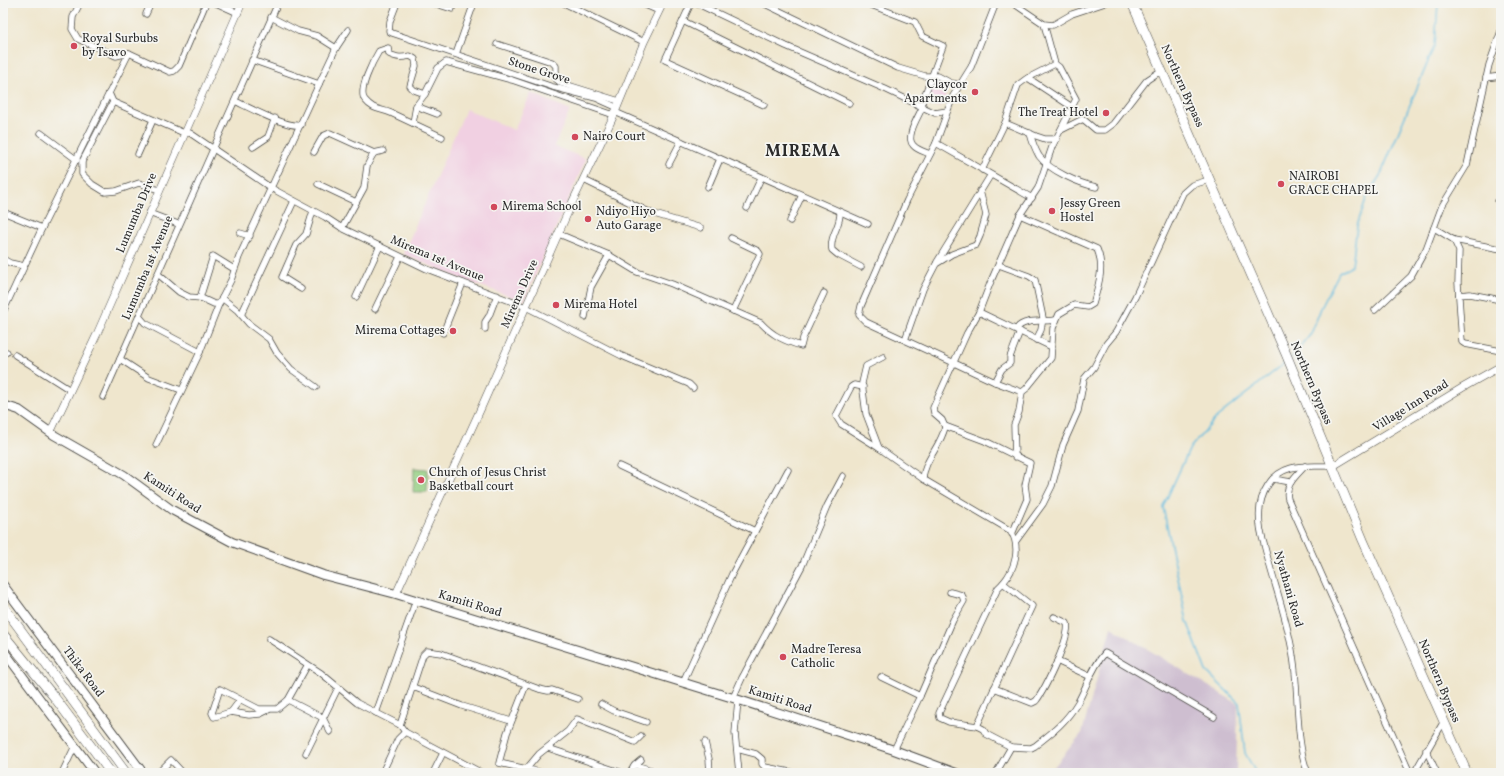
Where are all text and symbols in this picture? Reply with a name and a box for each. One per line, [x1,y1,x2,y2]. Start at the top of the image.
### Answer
place label: Royal Surbubs by Tsavo [82,31,158,61]
marker: Royal Surbubs by Tsavo [69,41,79,51]
street label: Northern Bypass [1157,42,1207,130]
street label: Stone Grove [506,53,572,89]
place label: Claycor Apartments [904,77,967,107]
marker: Claycor Apartments [970,87,980,97]
place label: The Treat Hotel [1018,105,1098,121]
marker: The Treat Hotel [1101,108,1111,118]
place label: Nairo Court [583,129,646,145]
marker: Nairo Court [570,132,580,142]
district label: MIREMA [765,141,841,163]
place label: NAIROBI GRACE CHAPEL [1289,169,1378,199]
street label: Lumumba Drive [113,170,161,256]
marker: NAIROBI GRACE CHAPEL [1276,179,1286,189]
place label: Jessy Green Hostel [1060,196,1121,226]
place label: Mirema School [502,199,582,215]
marker: Mirema School [489,202,499,212]
place label: Ndiyo Hiyo Auto Garage [596,204,662,234]
marker: Jessy Green Hostel [1047,206,1057,216]
street label: Lumumba 1st Avenue [119,213,177,323]
marker: Ndiyo Hiyo Auto Garage [583,214,593,224]
street label: Mirema 1st Avenue [388,232,487,286]
street label: Mirema Drive [498,257,542,331]
place label: Mirema Hotel [564,297,638,313]
marker: Mirema Hotel [551,300,561,310]
place label: Mirema Cottages [355,323,445,339]
marker: Mirema Cottages [448,326,458,336]
street label: Northern Bypass [1286,339,1336,427]
street label: Village Inn Road [1370,376,1452,436]
place label: Church of Jesus Christ Basketball court [429,465,547,495]
street label: Kamiti Road [140,468,204,518]
marker: Church of Jesus Christ Basketball court [416,475,426,485]
street label: Nyathani Road [1269,549,1307,629]
street label: Kamiti Road [436,587,504,621]
street label: Northern Bypass [1414,637,1464,725]
place label: Madre Teresa Catholic [791,642,861,672]
street label: Thika Road [59,643,107,701]
marker: Madre Teresa Catholic [778,652,788,662]
street label: Kamiti Road [746,682,814,718]

